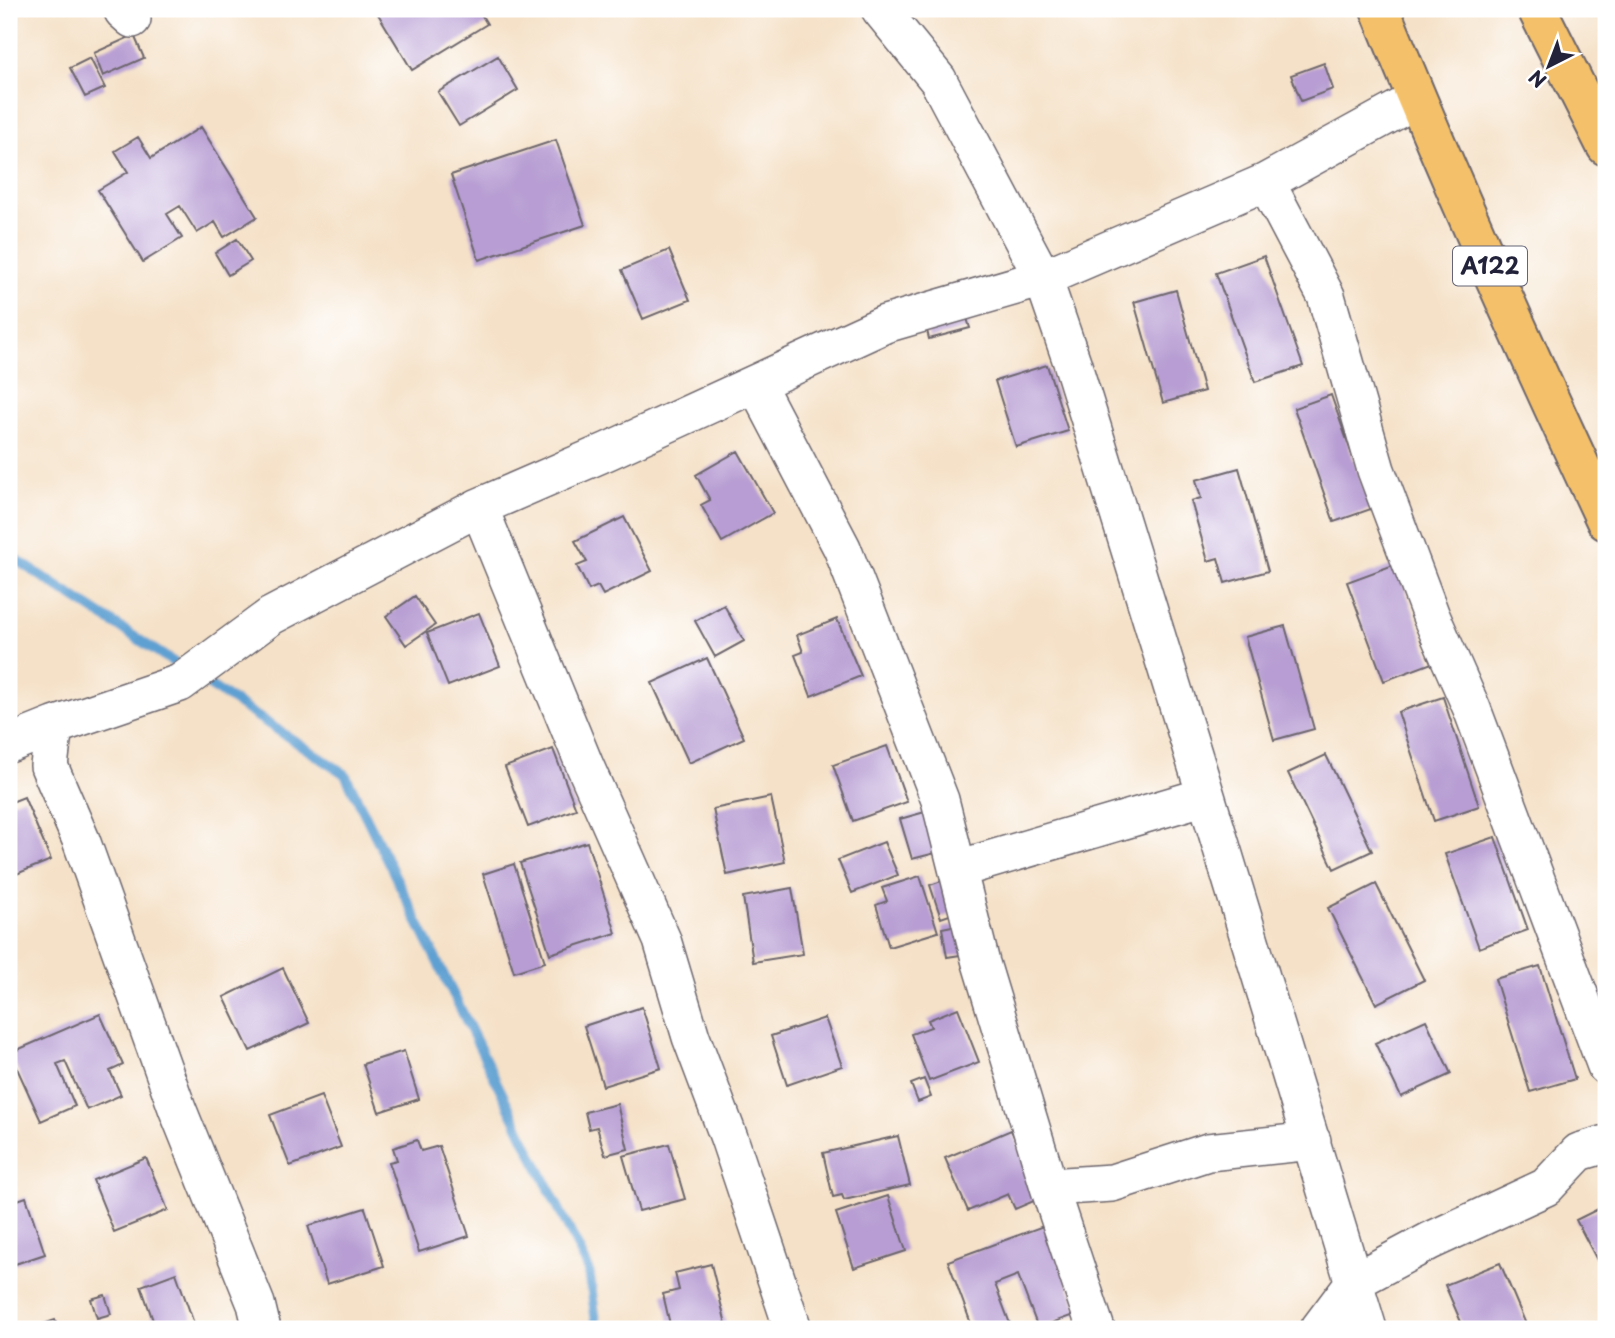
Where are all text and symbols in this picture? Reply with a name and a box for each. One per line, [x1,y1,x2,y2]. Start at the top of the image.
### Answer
north arrow [1514,32,1584,102]
text: N [1522,64,1552,95]
road number: A122 [1453,246,1527,286]

